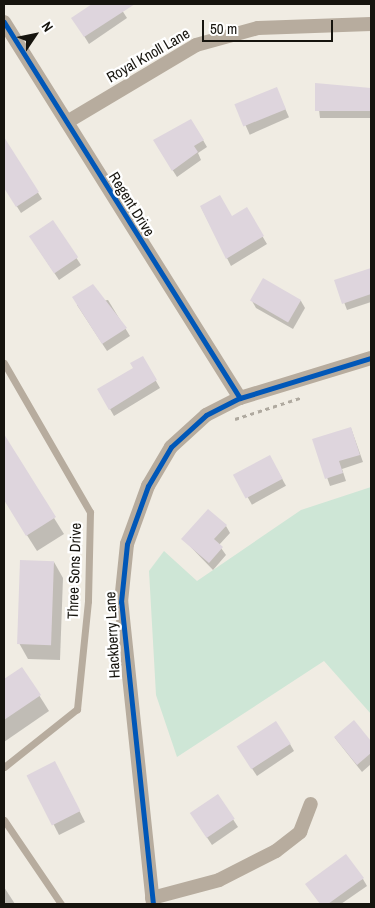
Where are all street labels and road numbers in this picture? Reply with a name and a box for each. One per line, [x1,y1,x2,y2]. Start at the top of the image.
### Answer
street label: Royal Knoll Lane [103,24,193,86]
street label: Regent Drive [105,169,159,239]
street label: Three Sons Drive [63,523,85,619]
street label: Hackberry Lane [101,591,123,679]

